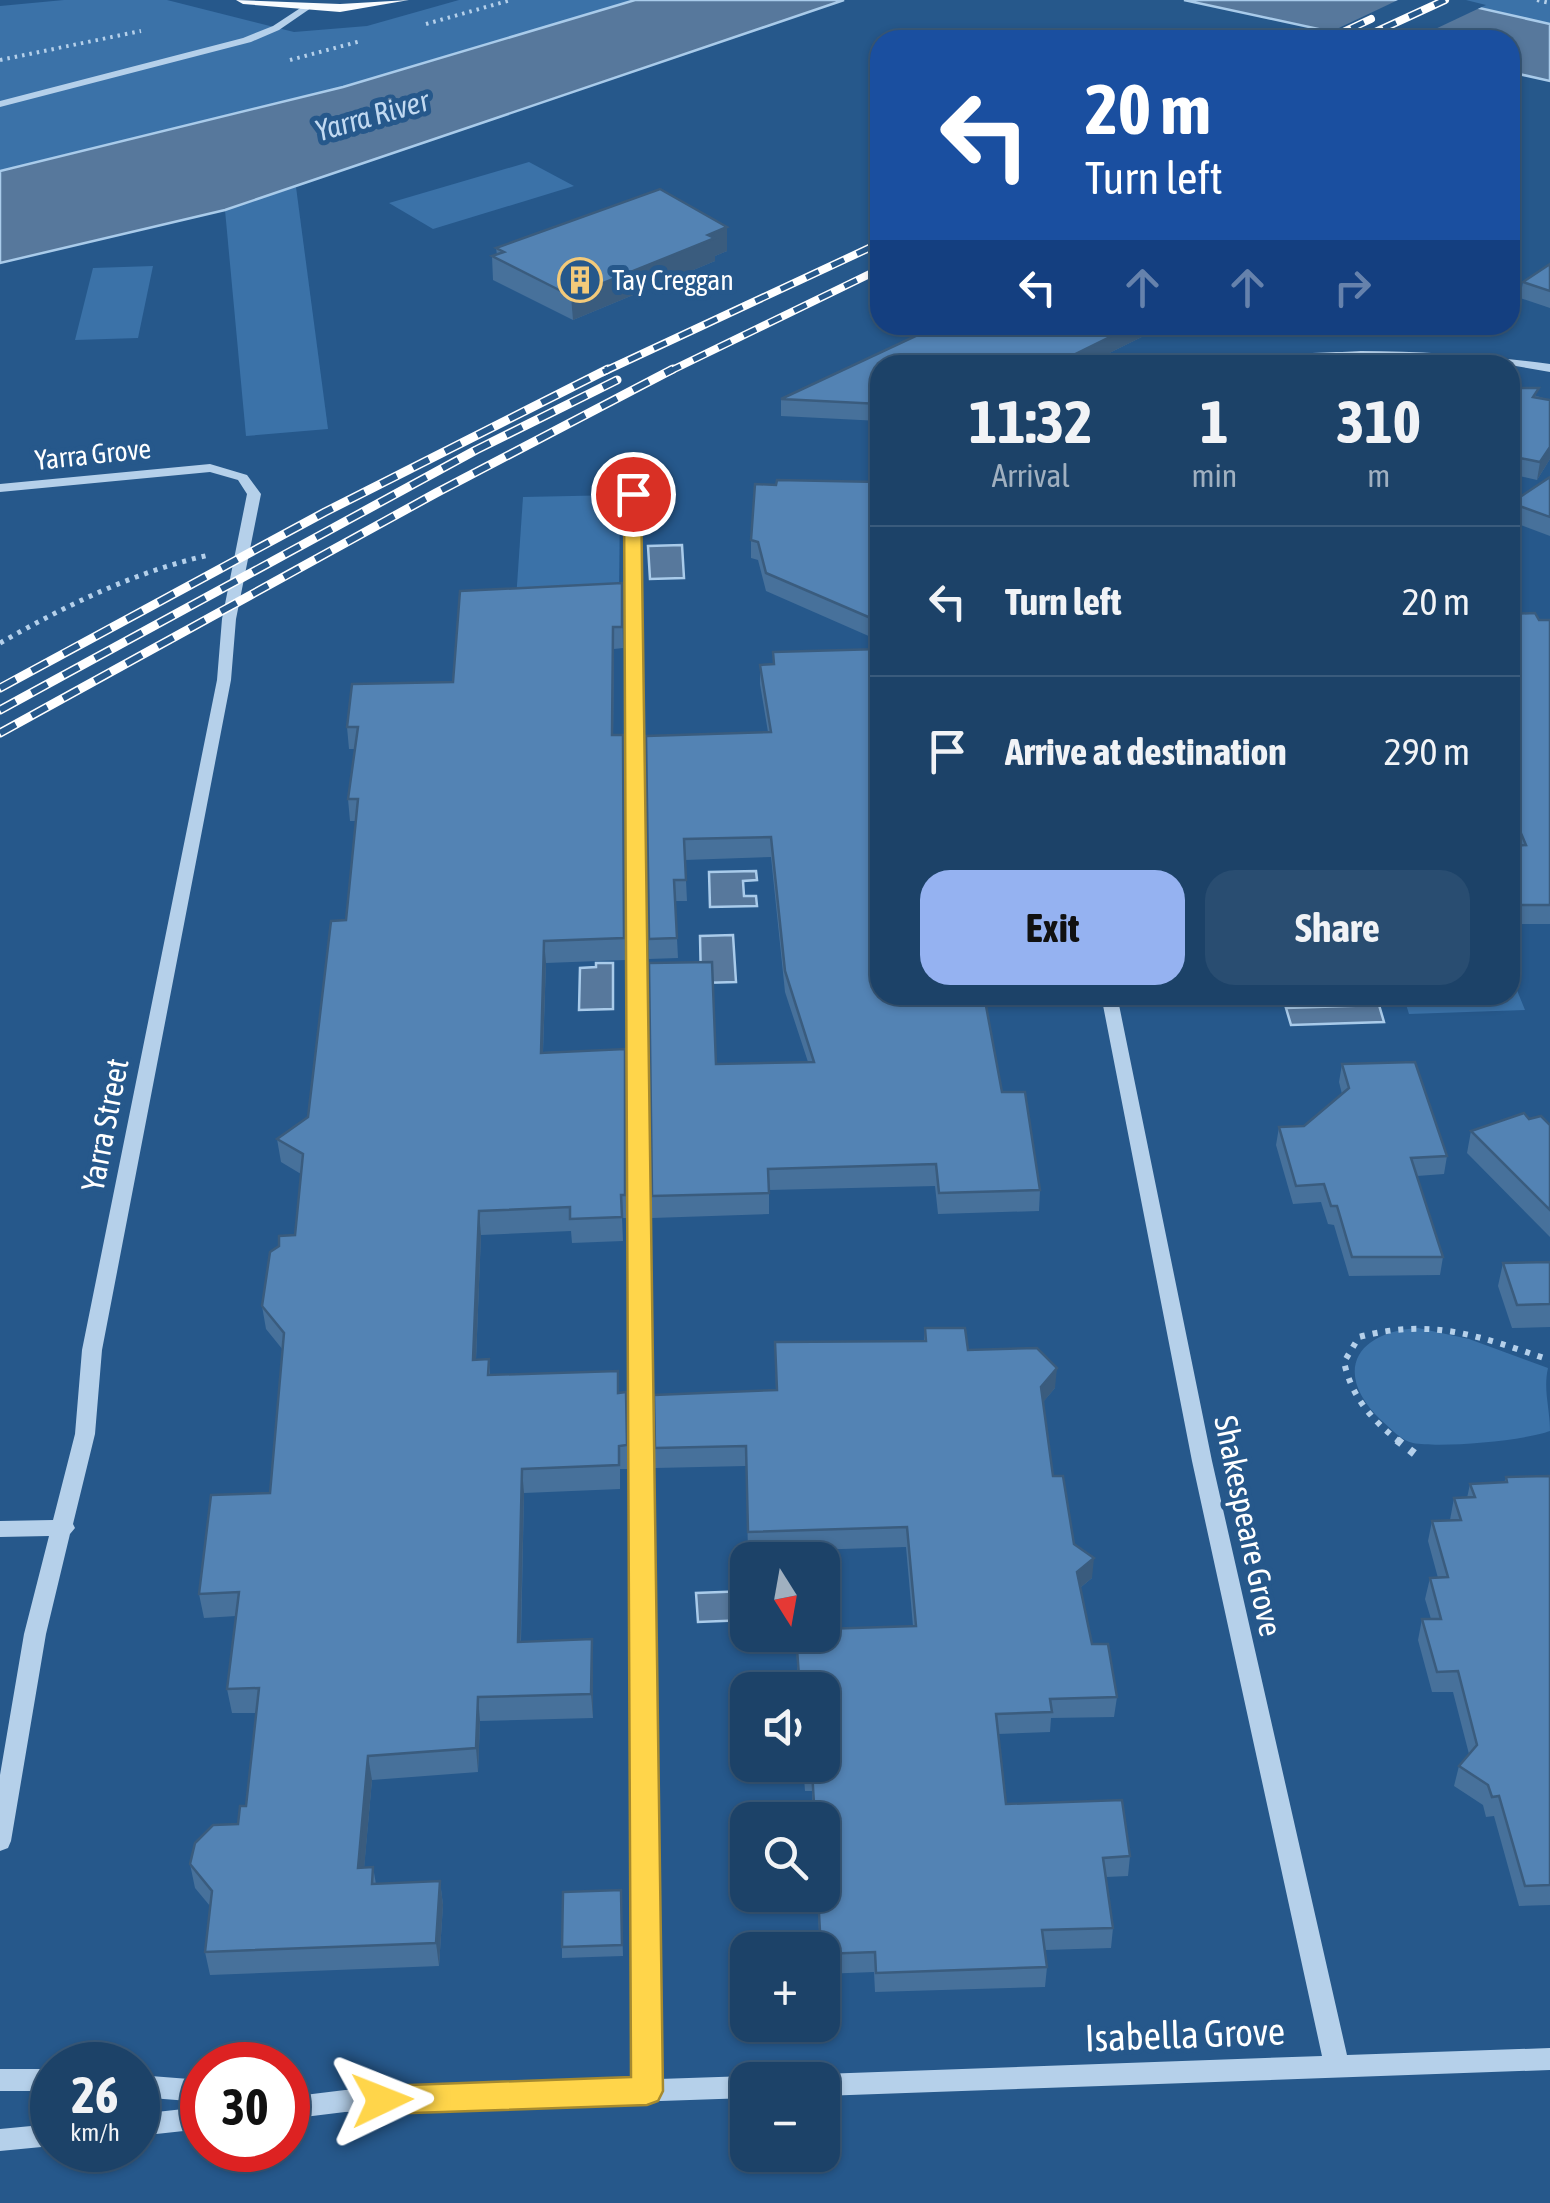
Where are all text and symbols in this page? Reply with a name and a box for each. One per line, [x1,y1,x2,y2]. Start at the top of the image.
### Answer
text: 20 m [1085,69,1211,149]
icon: left [920,70,1050,200]
water label: Yarra River [311,82,434,147]
text: Turn left [1085,152,1223,204]
building icon: Tay Creggan [557,257,603,303]
icon: left [1010,260,1065,315]
icon: ahead [1115,260,1170,315]
icon: ahead [1220,260,1275,315]
icon: right [1325,260,1380,315]
place label: Tay Creggan [612,264,734,296]
text: 11:32 [969,387,1092,456]
text: 1 [1200,387,1229,456]
text: 310 [1336,387,1421,456]
street label: Yarra Grove [33,432,153,476]
pin [591,452,676,537]
text: Arrival [992,457,1070,494]
text: min [1191,457,1237,494]
text: m [1367,457,1390,494]
icon: arrive [606,467,661,522]
icon: left [920,574,975,629]
text: Turn left [1005,580,1121,623]
text: 20 m [1402,580,1470,623]
icon: arrive [920,724,975,779]
text: Arrive at destination [1005,730,1287,773]
text: 290 m [1384,730,1470,773]
button: Exit [920,870,1185,985]
button: Share [1205,870,1470,985]
street label: Yarra Street [73,1055,136,1195]
street label: Shakespeare Grove [1207,1412,1290,1640]
north arrow [730,1542,840,1652]
map controls [730,1542,840,2172]
button: sound [730,1672,840,1782]
button: search [730,1802,840,1912]
button: + [730,1932,840,2042]
street label: Isabella Grove [1084,2010,1286,2059]
speed limit sign: 30 [180,2042,310,2172]
position arrow [330,2048,434,2152]
button: − [730,2062,840,2172]
text: 26 [71,2066,118,2124]
text: km/h [70,2118,120,2146]

